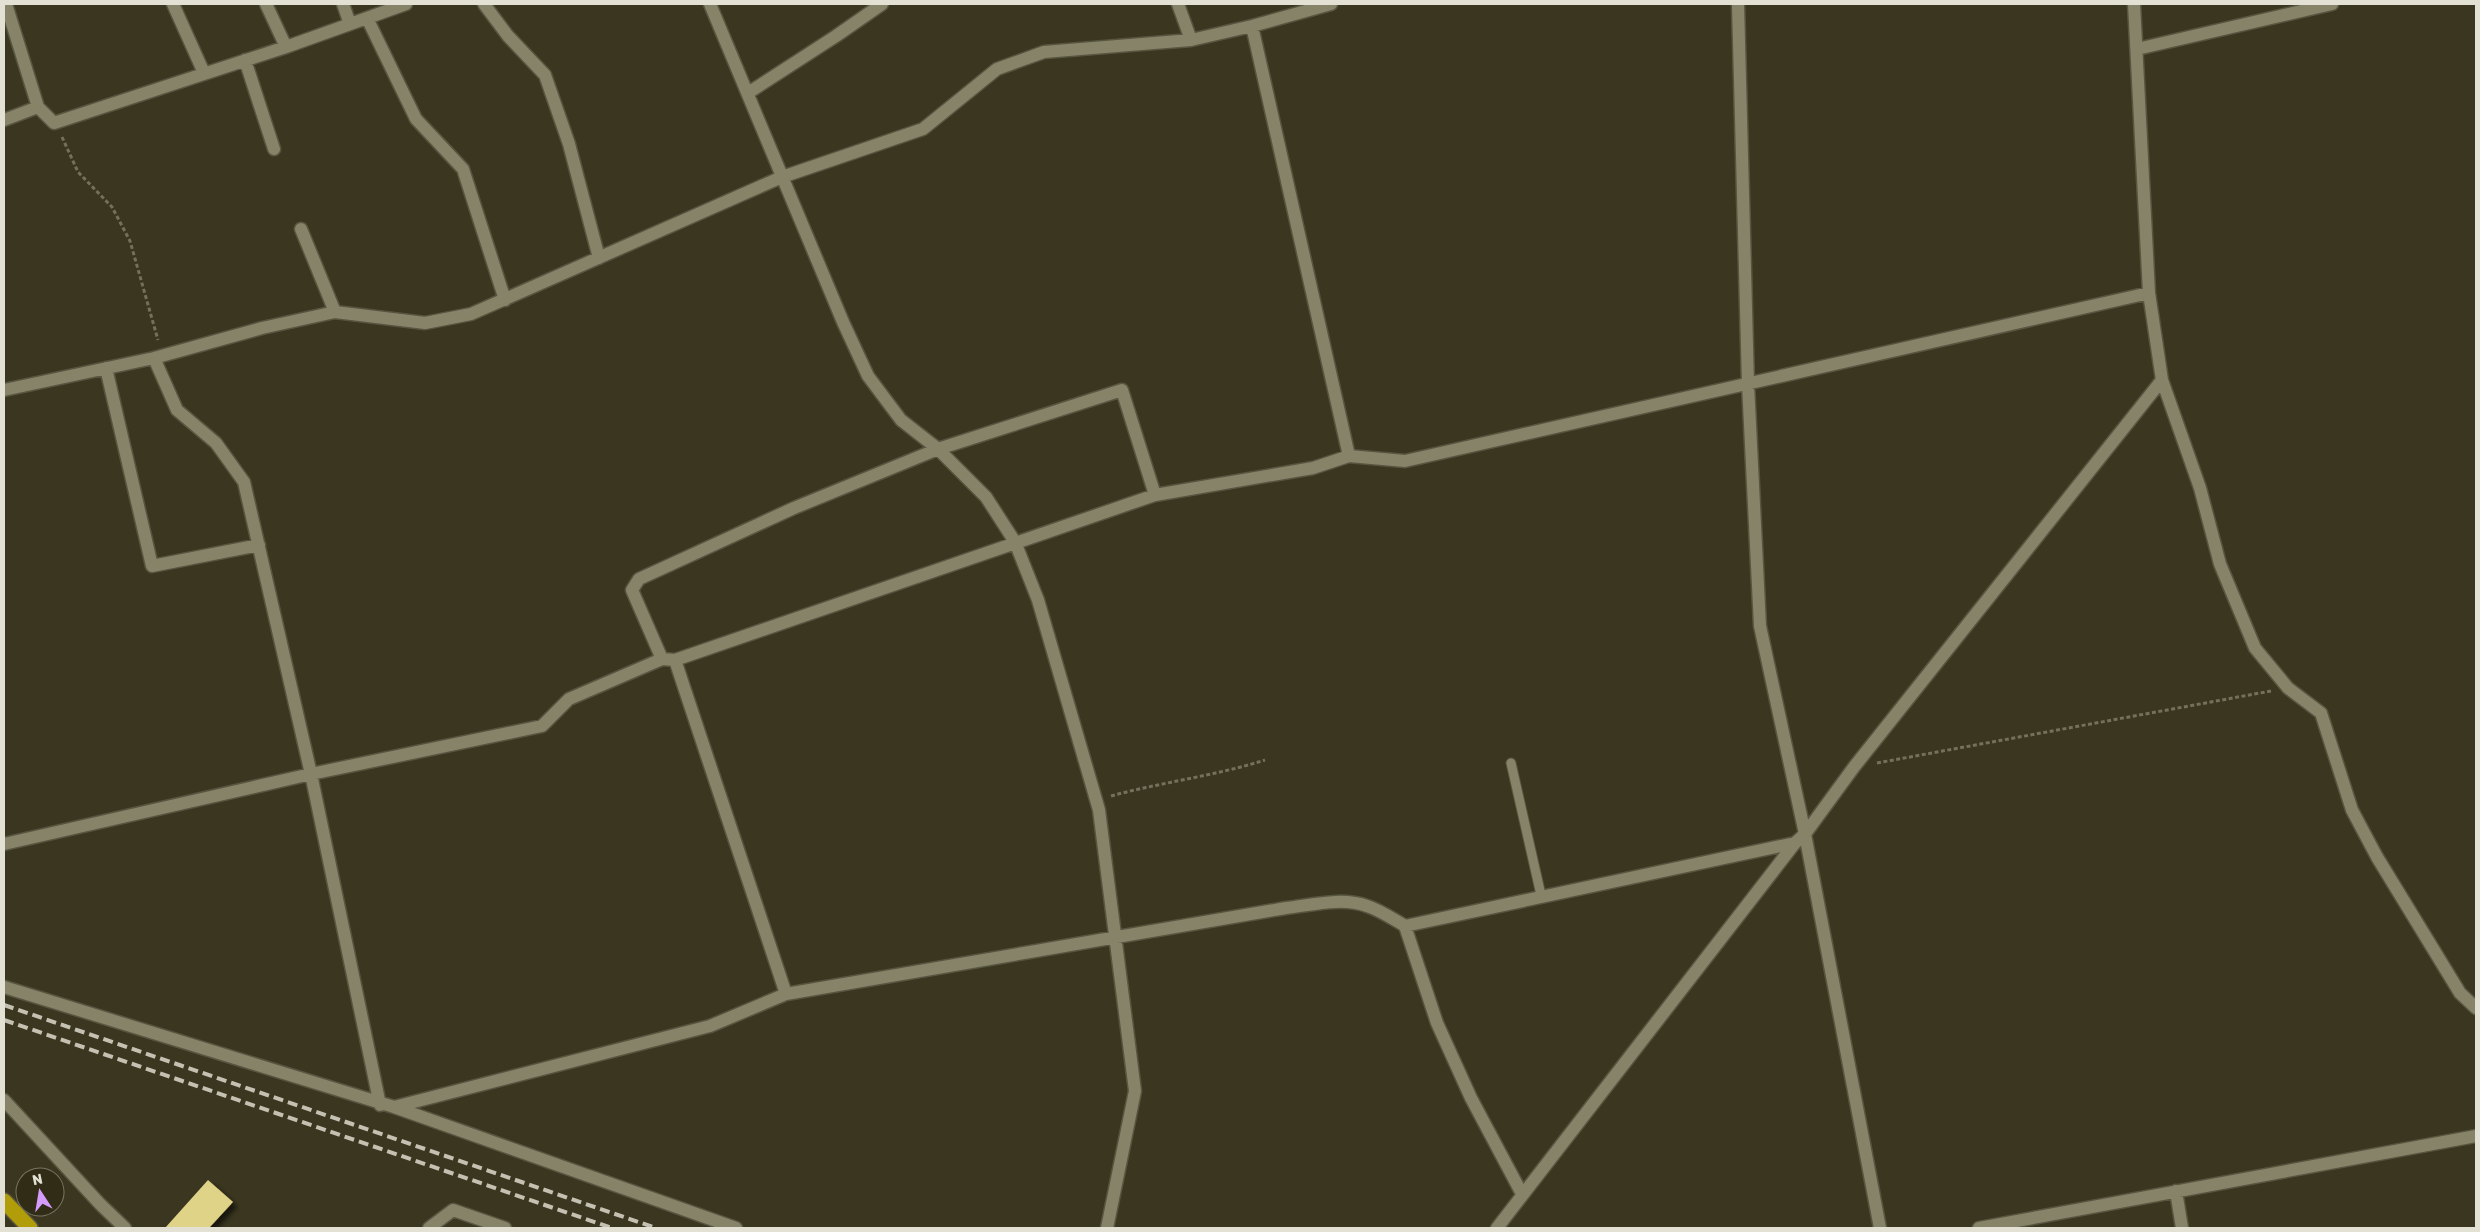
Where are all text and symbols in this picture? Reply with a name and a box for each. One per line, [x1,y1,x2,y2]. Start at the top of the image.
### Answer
north arrow [15,1167,65,1217]
text: N [31,1170,44,1189]

